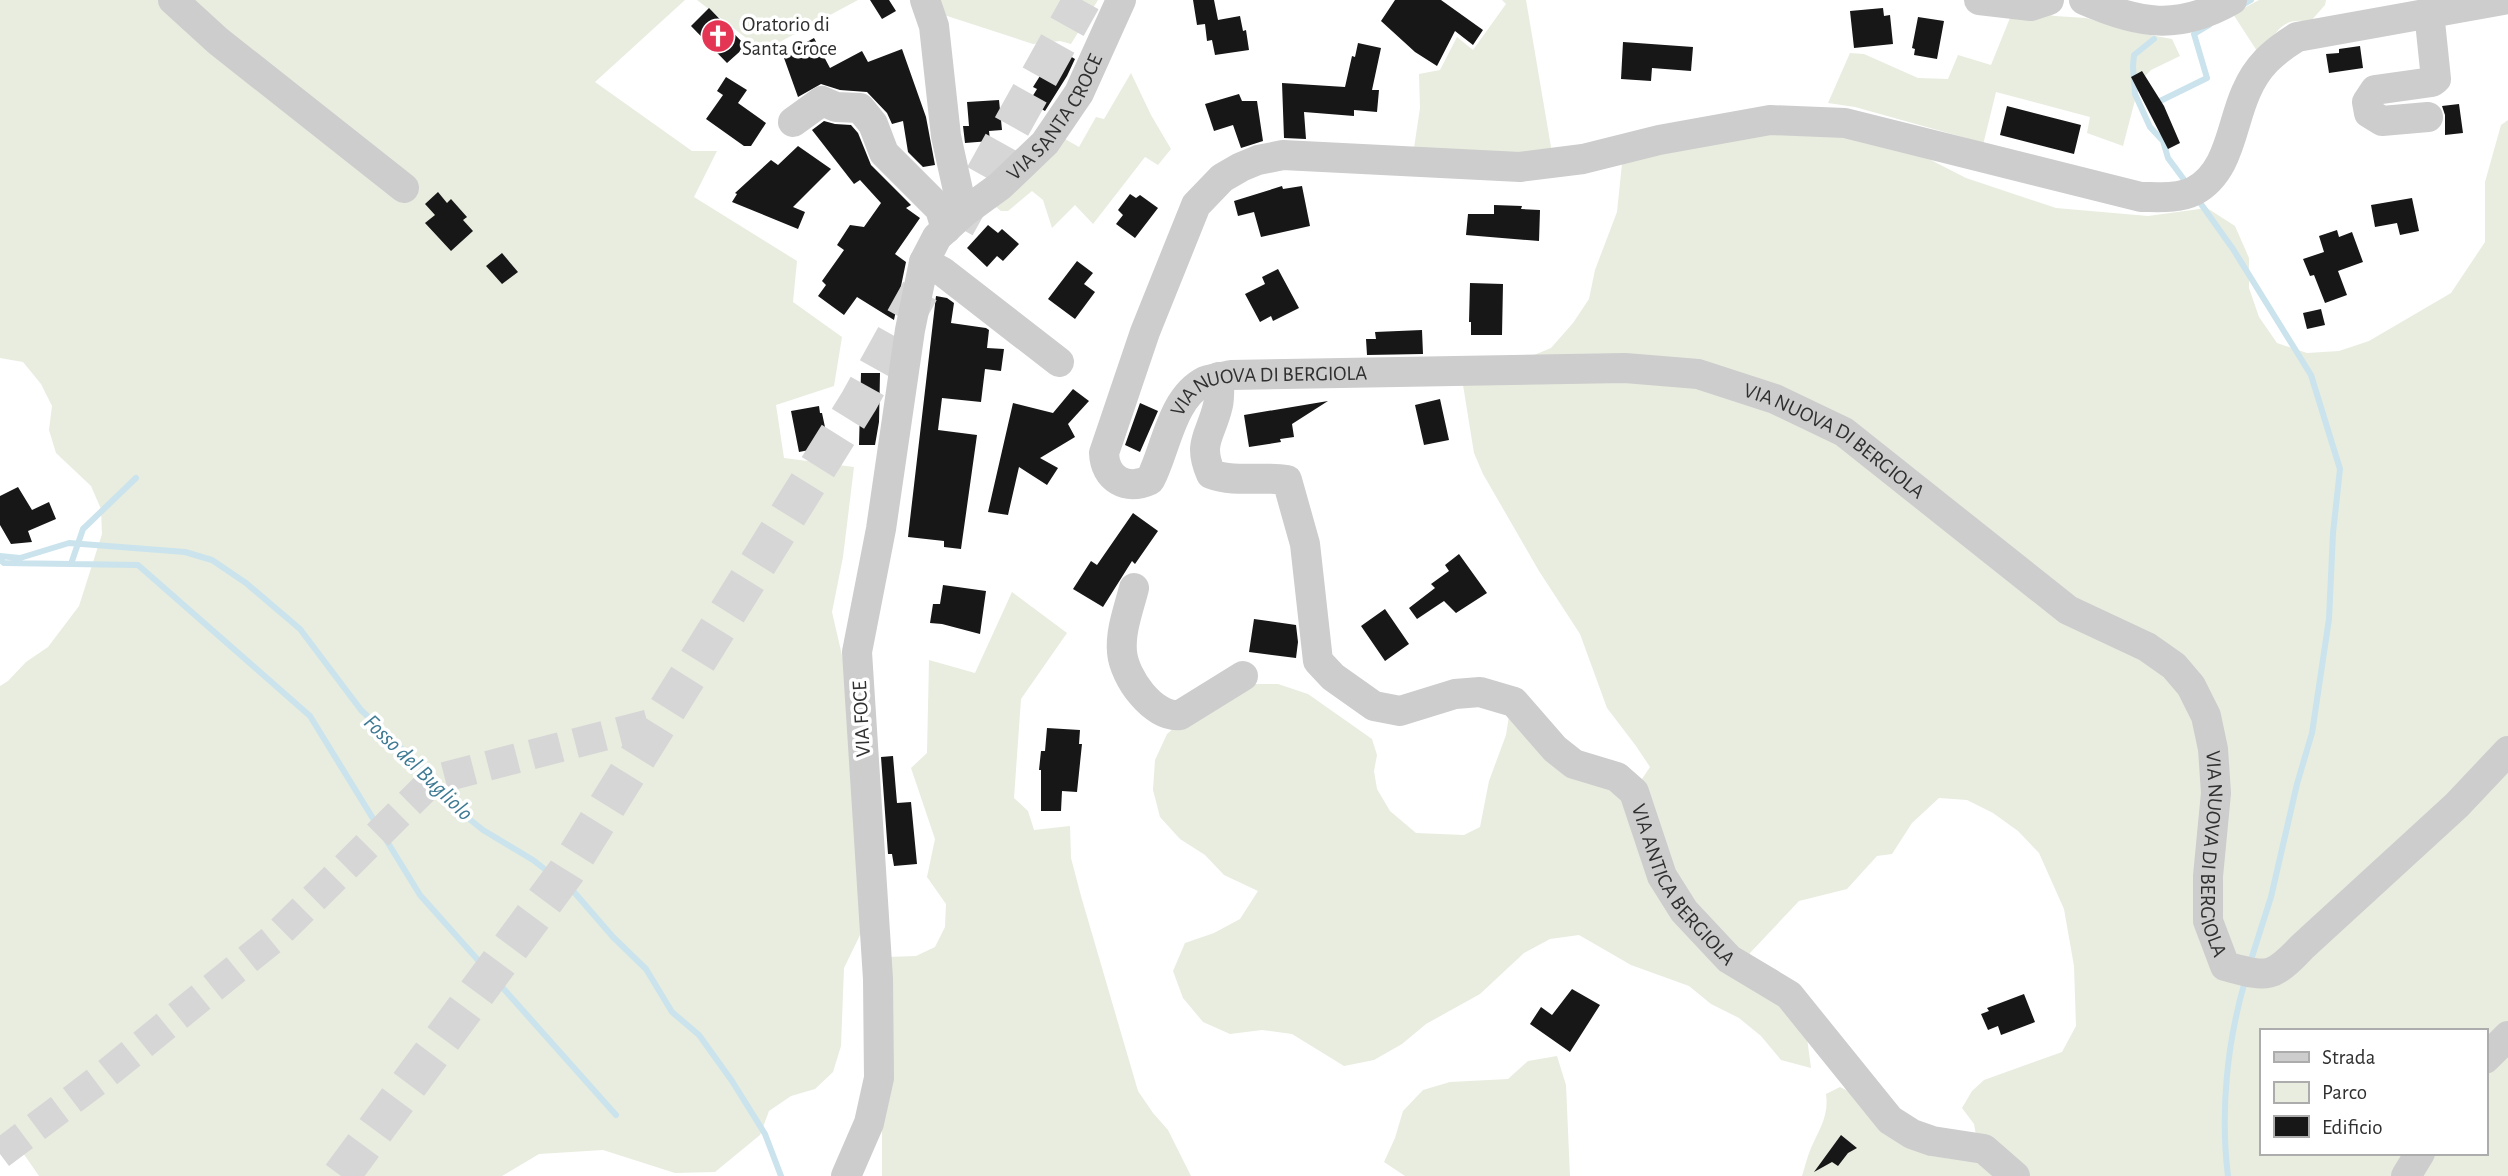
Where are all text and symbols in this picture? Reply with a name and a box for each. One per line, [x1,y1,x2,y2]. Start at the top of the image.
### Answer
place label: Oratorio di Santa Croce [742,14,837,59]
church icon: Oratorio di Santa Croce [699,17,737,55]
street label: VIA SANTA CROCE [1003,51,1106,184]
street label: VIA NUOVA DI BERGIOLA [1167,363,1368,419]
street label: VIA NUOVA DI BERGIOLA [1741,380,1928,503]
street label: VIA FOCE [849,680,874,758]
water label: Fosso del Bugliolo [359,711,477,826]
street label: VIA NUOVA DI BERGIOLA [2197,750,2231,960]
street label: VIA ANTICA BERGIOLA [1628,801,1739,969]
legend [2260,1029,2487,1155]
text: Strada [2322,1047,2376,1068]
text: Parco [2322,1082,2367,1103]
text: Edificio [2322,1117,2383,1138]

